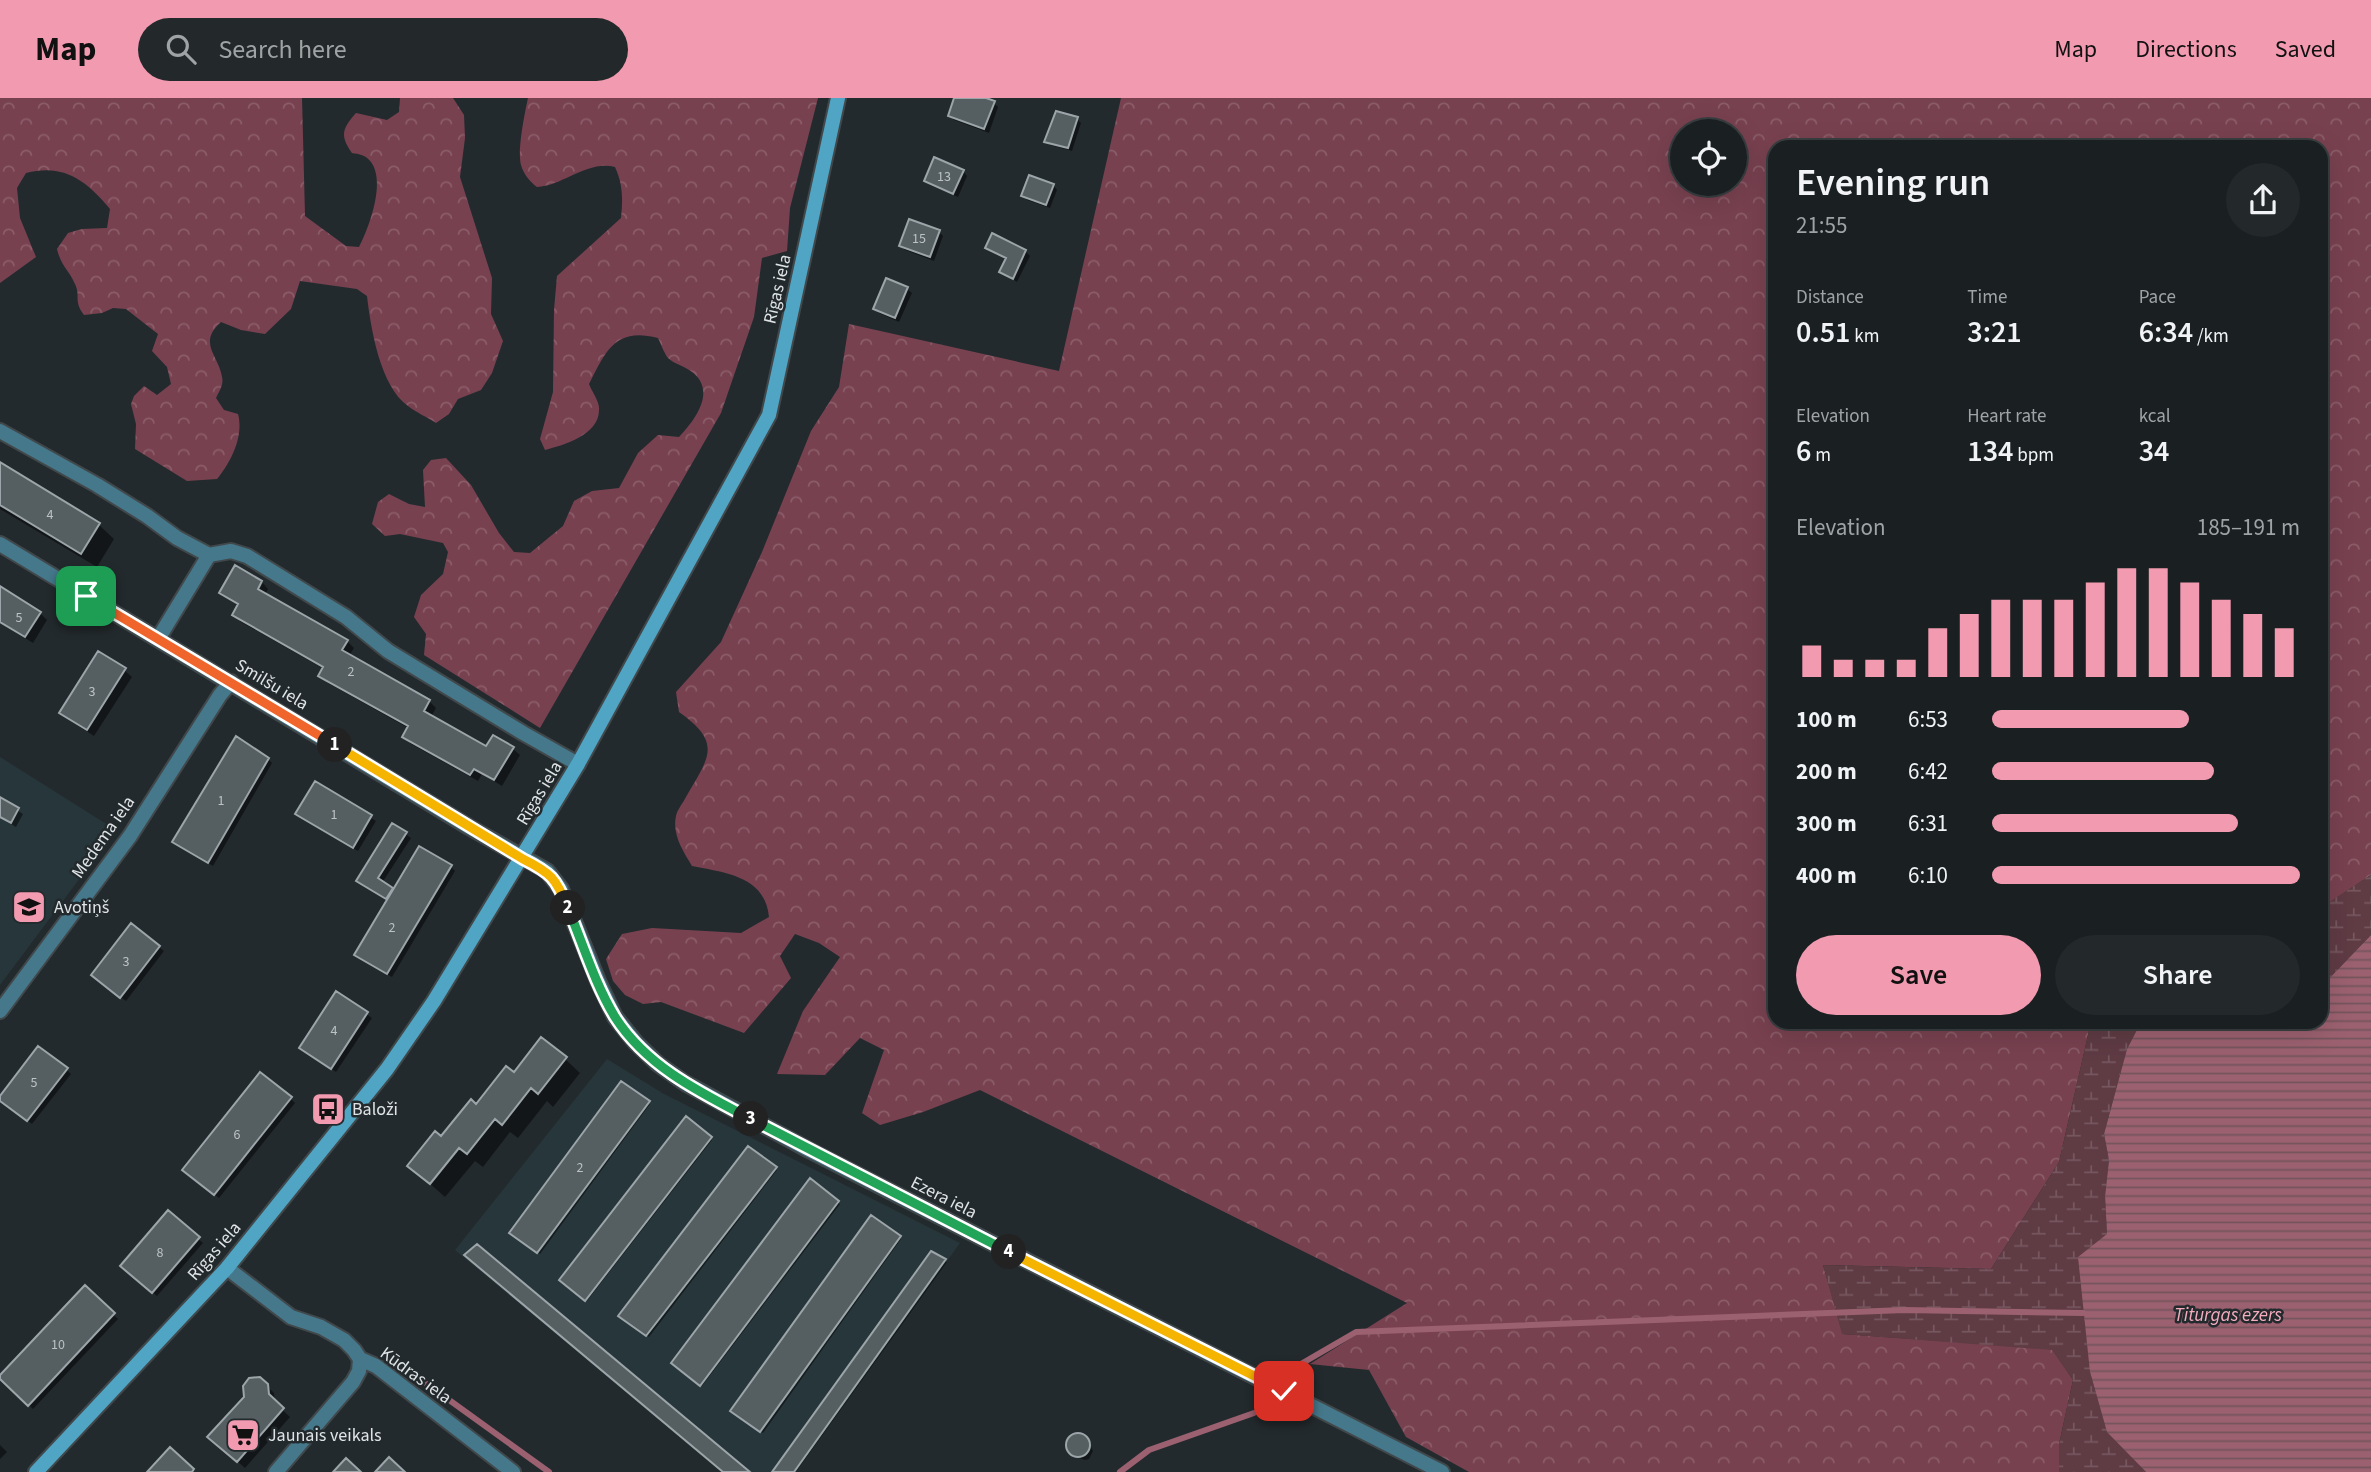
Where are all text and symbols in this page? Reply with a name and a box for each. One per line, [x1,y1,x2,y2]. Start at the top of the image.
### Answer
search box [138,18,628,81]
text: Map [35,26,96,73]
icon: search [162,30,200,68]
text: Search here [218,31,347,68]
text: Map [2054,32,2097,67]
text: Directions [2135,32,2237,67]
text: Saved [2275,32,2336,67]
map controls [1670,119,1747,196]
button: locate [1670,119,1747,196]
text: Evening run [1796,156,1990,210]
button: share [2226,163,2300,237]
house number: 13 [937,167,951,187]
text: 21:55 [1796,209,1847,242]
house number: 15 [912,229,926,249]
street label: Rīgas iela [757,252,798,326]
text: Distance [1796,284,1864,311]
text: Time [1967,284,2007,311]
text: Pace [2139,284,2176,311]
text: 0.51 [1796,311,1850,354]
text: 3:21 [1967,311,2022,354]
text: 6:34 [2139,311,2193,354]
text: km [1850,323,1879,350]
text: /km [2193,323,2229,350]
text: Elevation [1796,403,1870,430]
text: Heart rate [1967,403,2046,430]
text: kcal [2139,403,2171,430]
text: 6 [1796,430,1811,473]
text: 134 [1967,430,2014,473]
text: 34 [2139,430,2169,473]
text: m [1811,442,1831,469]
text: bpm [2014,442,2054,469]
house number: 4 [47,505,54,525]
text: Elevation [1796,511,1886,544]
text: 185–191 m [2197,511,2300,544]
pin [56,566,116,626]
icon: arrive [67,577,105,615]
house number: 5 [16,608,23,628]
street label: Smilšu iela [230,653,313,716]
house number: 2 [348,662,355,682]
house number: 3 [89,682,96,702]
text: 100 m [1796,703,1857,736]
text: 6:53 [1908,703,1948,736]
pin: 1 [318,728,352,762]
text: 1 [329,731,340,758]
text: 200 m [1796,755,1857,788]
text: 6:42 [1908,755,1948,788]
street label: Rīgas iela [511,757,568,830]
street label: Medema iela [66,791,141,884]
house number: 1 [218,791,225,811]
house number: 1 [331,805,338,825]
text: 300 m [1796,807,1857,840]
text: 6:31 [1908,807,1948,840]
text: 400 m [1796,859,1857,892]
text: 6:10 [1908,859,1948,892]
school or university icon: Avotiņš [10,888,48,926]
pin: 2 [550,890,586,926]
text: 2 [562,894,573,921]
place label: Avotiņš [54,895,109,920]
house number: 2 [389,918,396,938]
button: Save [1796,935,2041,1015]
button: Share [2055,935,2300,1015]
house number: 3 [123,952,130,972]
house number: 4 [331,1021,338,1041]
house number: 5 [31,1073,38,1093]
bus stop icon: Baloži [309,1090,347,1128]
place label: Baloži [352,1097,398,1122]
pin: 3 [734,1102,768,1136]
text: 3 [745,1105,756,1132]
house number: 6 [234,1125,241,1145]
house number: 2 [577,1158,584,1178]
street label: Ezera iela [906,1170,981,1225]
street label: Rīgas iela [182,1216,247,1286]
pin: 4 [992,1234,1026,1270]
text: 4 [1003,1238,1014,1265]
house number: 8 [157,1243,164,1263]
water label: Titurgas ezers [2174,1302,2282,1329]
house number: 10 [51,1335,65,1355]
street label: Kūdras iela [375,1341,457,1410]
pin [1254,1361,1314,1421]
icon: check [1265,1372,1303,1410]
supermarket icon: Jaunais veikals [224,1416,262,1454]
place label: Jaunais veikals [268,1423,382,1448]

